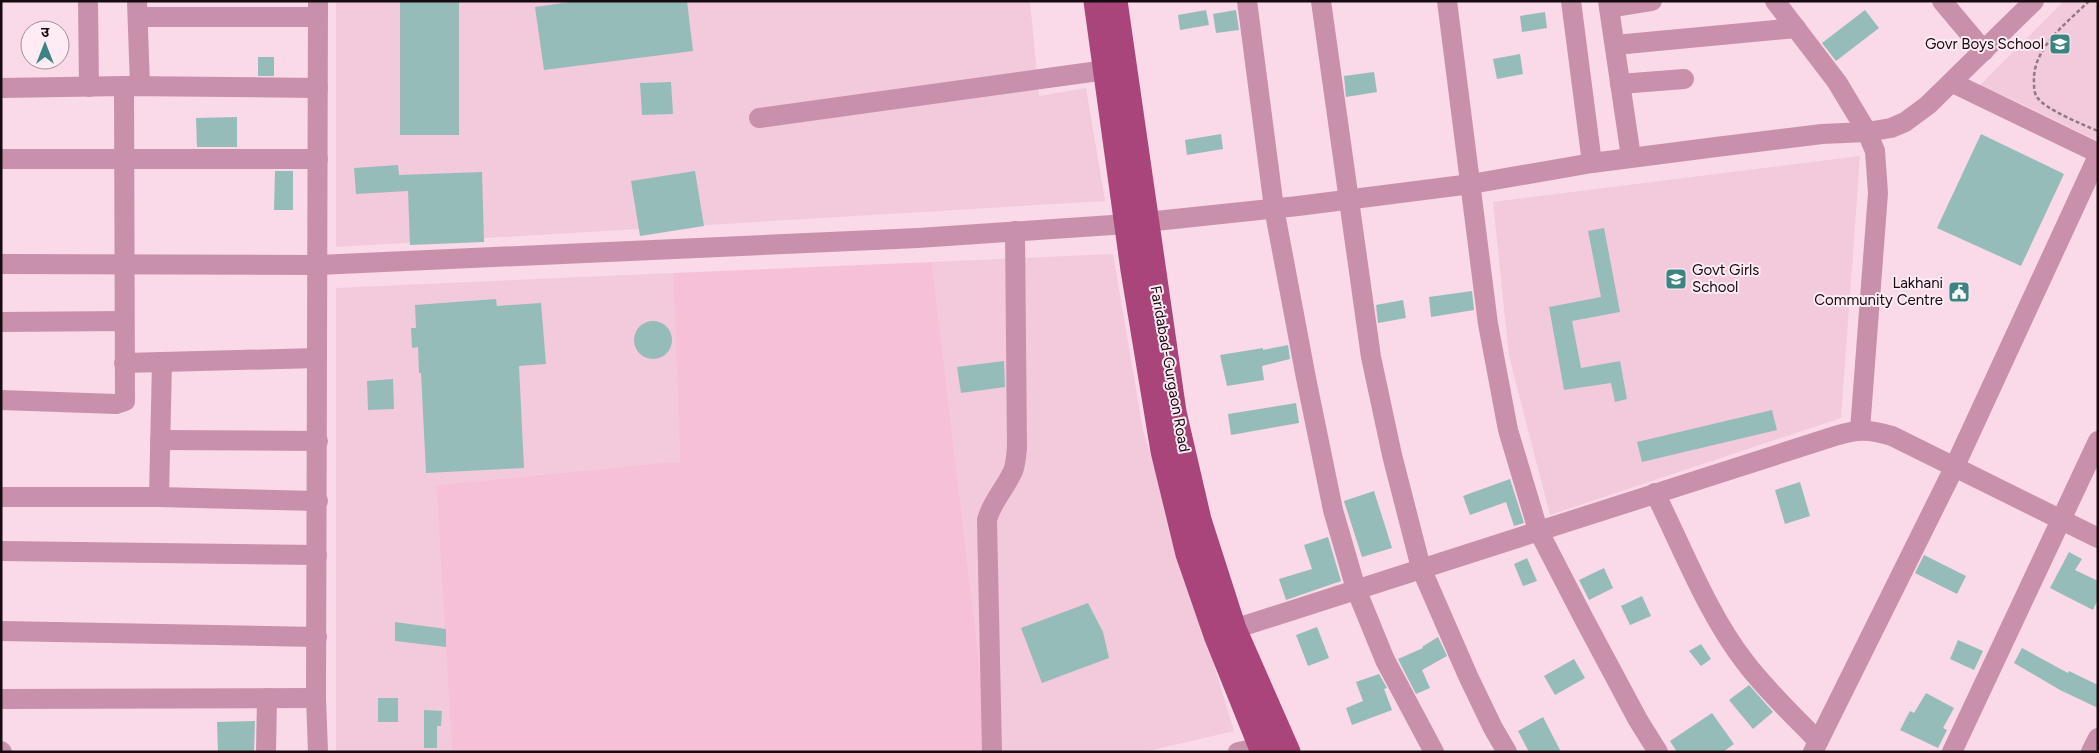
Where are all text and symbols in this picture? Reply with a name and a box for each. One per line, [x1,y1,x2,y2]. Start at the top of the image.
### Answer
north arrow [20,20,70,70]
text: उ [41,24,50,41]
school or university icon: Govr Boys School [2048,32,2072,56]
place label: Govr Boys School [1925,35,2044,53]
place label: Govt Girls School [1692,261,1759,296]
school or university icon: Govt Girls School [1664,267,1688,291]
place label: Lakhani Community Centre [1814,274,1943,309]
public building icon: Lakhani Community Centre [1947,280,1971,304]
street label: Faridabad-Gurgaon Road [1146,284,1194,454]

